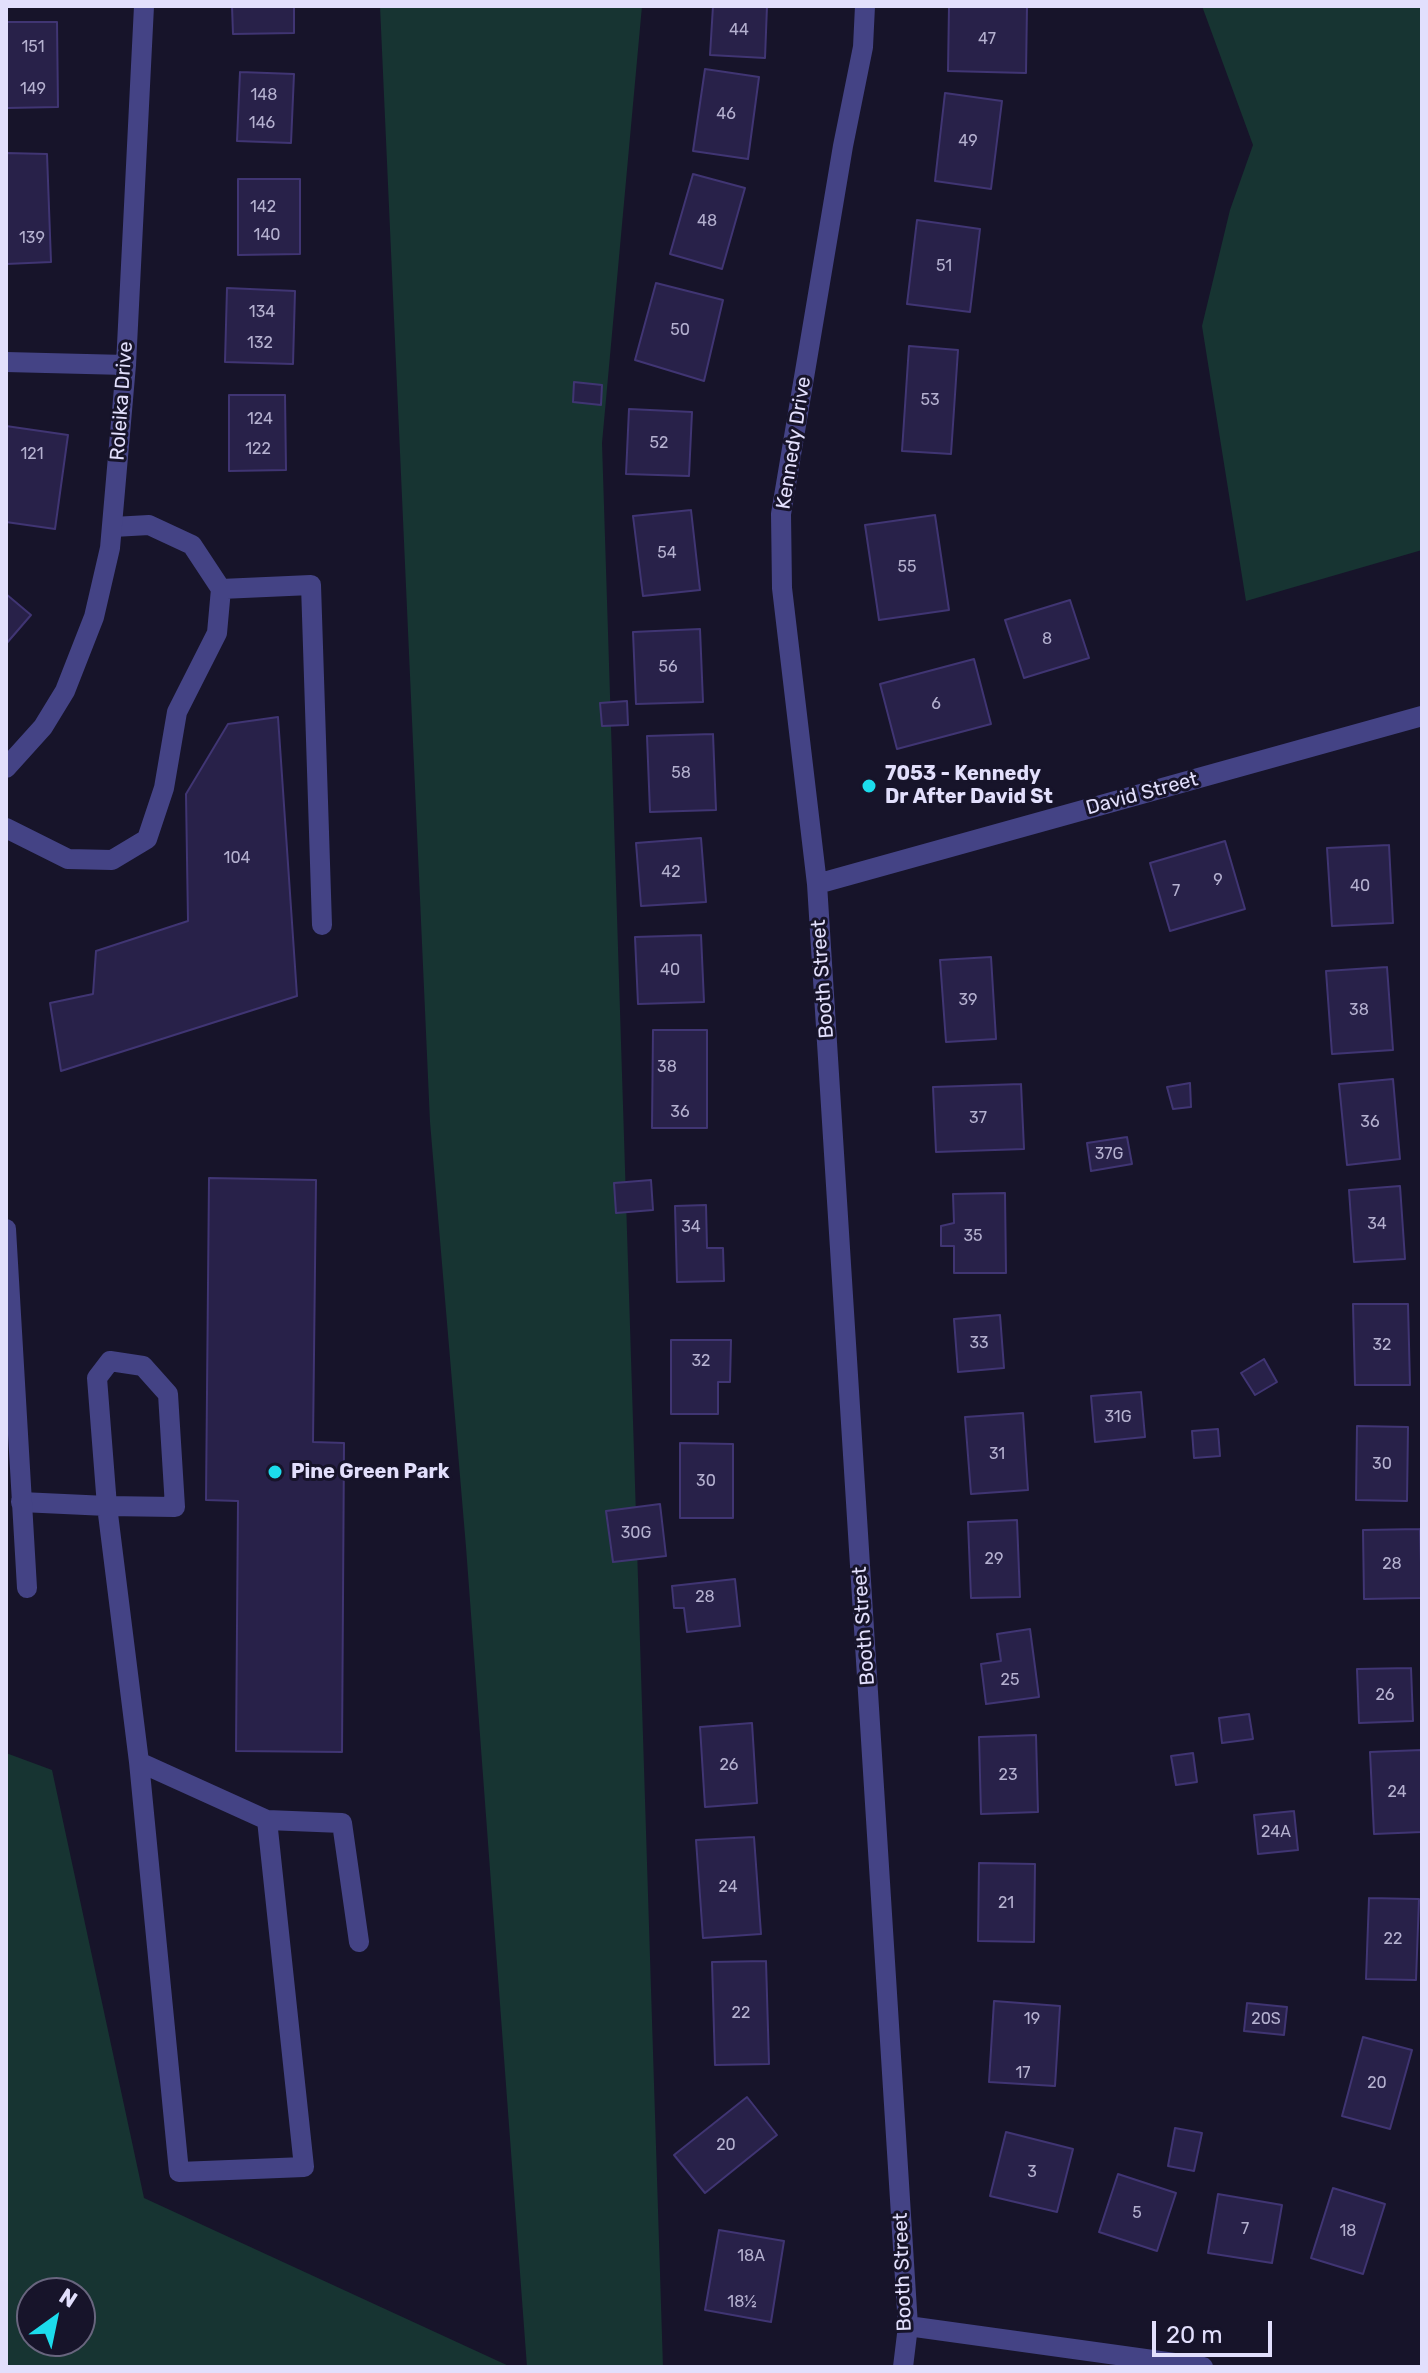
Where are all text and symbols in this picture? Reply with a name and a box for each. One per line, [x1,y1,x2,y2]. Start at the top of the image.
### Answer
house number: 44 [729,20,749,40]
house number: 47 [978,29,996,49]
house number: 151 [22,37,44,57]
house number: 149 [20,79,46,99]
house number: 148 [251,85,277,105]
house number: 46 [716,104,736,124]
house number: 146 [249,113,275,133]
house number: 49 [958,131,978,151]
house number: 142 [250,197,276,217]
house number: 48 [697,211,717,231]
house number: 140 [254,225,280,245]
house number: 139 [19,228,45,248]
house number: 51 [936,256,952,276]
house number: 134 [249,302,275,322]
house number: 50 [670,320,690,340]
house number: 132 [247,333,273,353]
street label: Roleika Drive [106,341,138,461]
street label: Kennedy Drive [772,375,816,511]
house number: 53 [920,390,940,410]
house number: 124 [247,409,273,429]
house number: 52 [650,433,668,453]
house number: 122 [245,439,271,459]
house number: 121 [20,444,44,464]
house number: 54 [657,543,677,563]
house number: 55 [897,557,917,577]
house number: 8 [1042,629,1052,649]
house number: 56 [658,657,678,677]
house number: 6 [931,694,941,714]
place label: 7053 - Kennedy Dr After David St [885,762,1053,809]
house number: 58 [671,763,691,783]
street label: David Street [1083,768,1201,820]
marker: 7053 - Kennedy Dr After David St [860,777,878,795]
house number: 104 [224,848,250,868]
house number: 42 [661,862,681,882]
house number: 9 [1213,870,1223,890]
house number: 40 [1350,876,1370,896]
house number: 7 [1172,881,1180,901]
street label: Booth Street [807,919,839,1039]
house number: 40 [660,960,680,980]
house number: 39 [958,990,978,1010]
house number: 38 [1349,1000,1369,1020]
house number: 38 [657,1057,677,1077]
house number: 36 [670,1102,690,1122]
house number: 37 [969,1108,987,1128]
house number: 36 [1360,1112,1380,1132]
house number: 37G [1095,1144,1123,1164]
house number: 34 [1367,1214,1387,1234]
house number: 34 [681,1217,701,1237]
house number: 35 [963,1226,983,1246]
house number: 33 [969,1333,989,1353]
house number: 32 [1372,1335,1392,1355]
house number: 32 [691,1351,711,1371]
house number: 31G [1104,1407,1132,1427]
house number: 31 [989,1444,1005,1464]
house number: 30 [1372,1454,1392,1474]
place label: Pine Green Park [291,1460,449,1484]
marker: Pine Green Park [266,1463,284,1481]
house number: 30 [696,1471,716,1491]
house number: 30G [621,1523,651,1543]
house number: 29 [985,1549,1003,1569]
house number: 28 [1382,1554,1402,1574]
street label: Booth Street [848,1566,880,1686]
house number: 28 [695,1587,715,1607]
house number: 25 [1001,1670,1019,1690]
house number: 26 [1375,1685,1395,1705]
house number: 26 [719,1755,739,1775]
house number: 23 [998,1765,1018,1785]
house number: 24 [1387,1782,1407,1802]
house number: 24A [1261,1822,1291,1842]
house number: 24 [718,1877,738,1897]
house number: 21 [998,1893,1014,1913]
house number: 22 [1384,1929,1402,1949]
house number: 22 [732,2003,750,2023]
house number: 19 [1024,2009,1040,2029]
house number: 20S [1251,2009,1281,2029]
house number: 17 [1015,2063,1031,2083]
house number: 20 [1367,2073,1387,2093]
house number: 20 [716,2135,736,2155]
house number: 3 [1027,2162,1037,2182]
house number: 5 [1132,2203,1142,2223]
street label: Booth Street [889,2212,917,2332]
house number: 7 [1241,2219,1249,2239]
house number: 18 [1339,2221,1357,2241]
house number: 18A [737,2246,765,2266]
north arrow [16,2277,96,2357]
text: N [54,2282,82,2314]
house number: 18½ [727,2292,757,2312]
scale bar [1156,2305,1276,2355]
text: 20 m [1166,2321,1223,2349]

